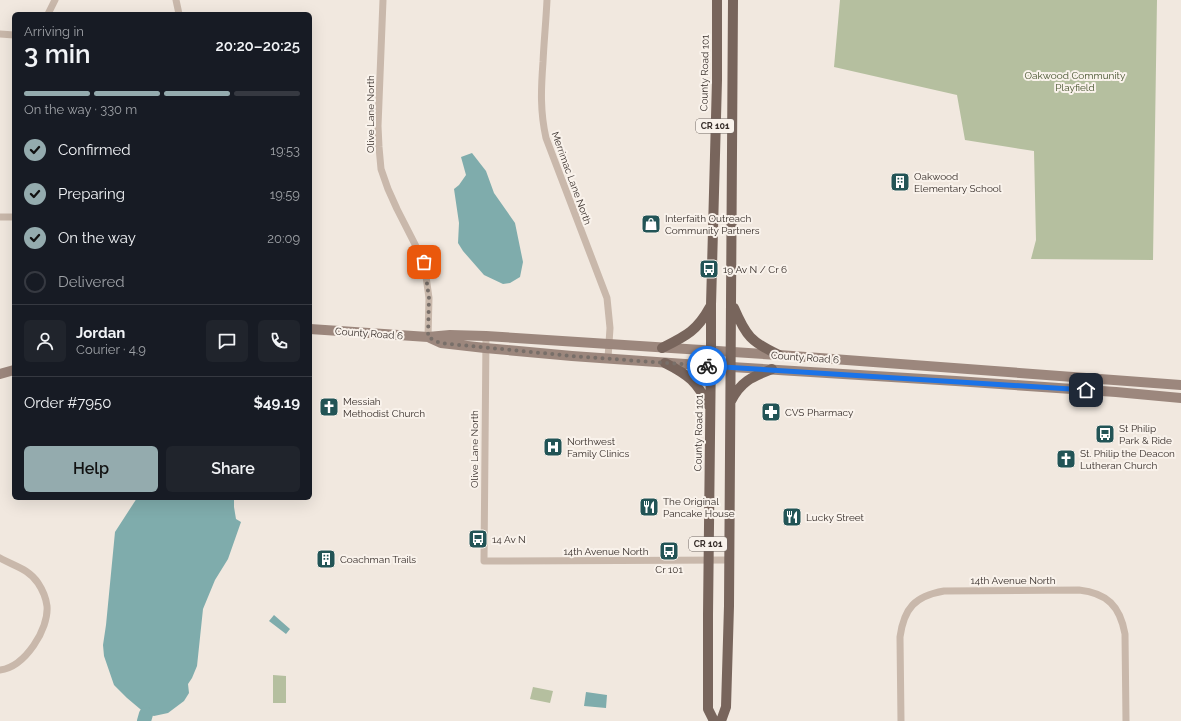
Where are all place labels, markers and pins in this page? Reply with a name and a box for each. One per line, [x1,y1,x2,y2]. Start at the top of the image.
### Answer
building icon: Oakwood Elementary School [889,171,911,193]
place label: Oakwood Elementary School [914,171,1002,194]
shop icon: Interfaith Outreach Community Partners [640,213,662,235]
place label: Interfaith Outreach Community Partners [665,213,760,236]
pin [407,245,441,279]
bus stop icon: 19 Av N / Cr 6 [698,258,720,280]
place label: 19 Av N / Cr 6 [723,264,787,275]
pin [1069,373,1103,407]
church icon: Messiah Methodist Church [318,396,340,418]
place label: Messiah Methodist Church [343,396,425,419]
pharmacy icon: CVS Pharmacy [760,401,782,423]
place label: CVS Pharmacy [785,407,854,418]
bus stop icon: St Philip Park & Ride [1094,423,1116,445]
place label: St Philip Park & Ride [1119,423,1172,446]
hospital icon: Northwest Family Clinics [542,436,564,458]
place label: Northwest Family Clinics [567,436,630,459]
church icon: St. Philip the Deacon Lutheran Church [1055,448,1077,470]
place label: St. Philip the Deacon Lutheran Church [1080,448,1175,471]
restaurant icon: The Original Pancake House [638,496,660,518]
place label: The Original Pancake House [663,496,735,519]
restaurant icon: Lucky Street [781,506,803,528]
place label: Lucky Street [806,512,865,523]
bus stop icon: 14 Av N [467,528,489,550]
place label: 14 Av N [492,534,526,545]
bus stop icon: Cr 101 [658,540,680,562]
building icon: Coachman Trails [315,548,337,570]
place label: Coachman Trails [340,554,416,565]
place label: Cr 101 [655,564,683,575]

